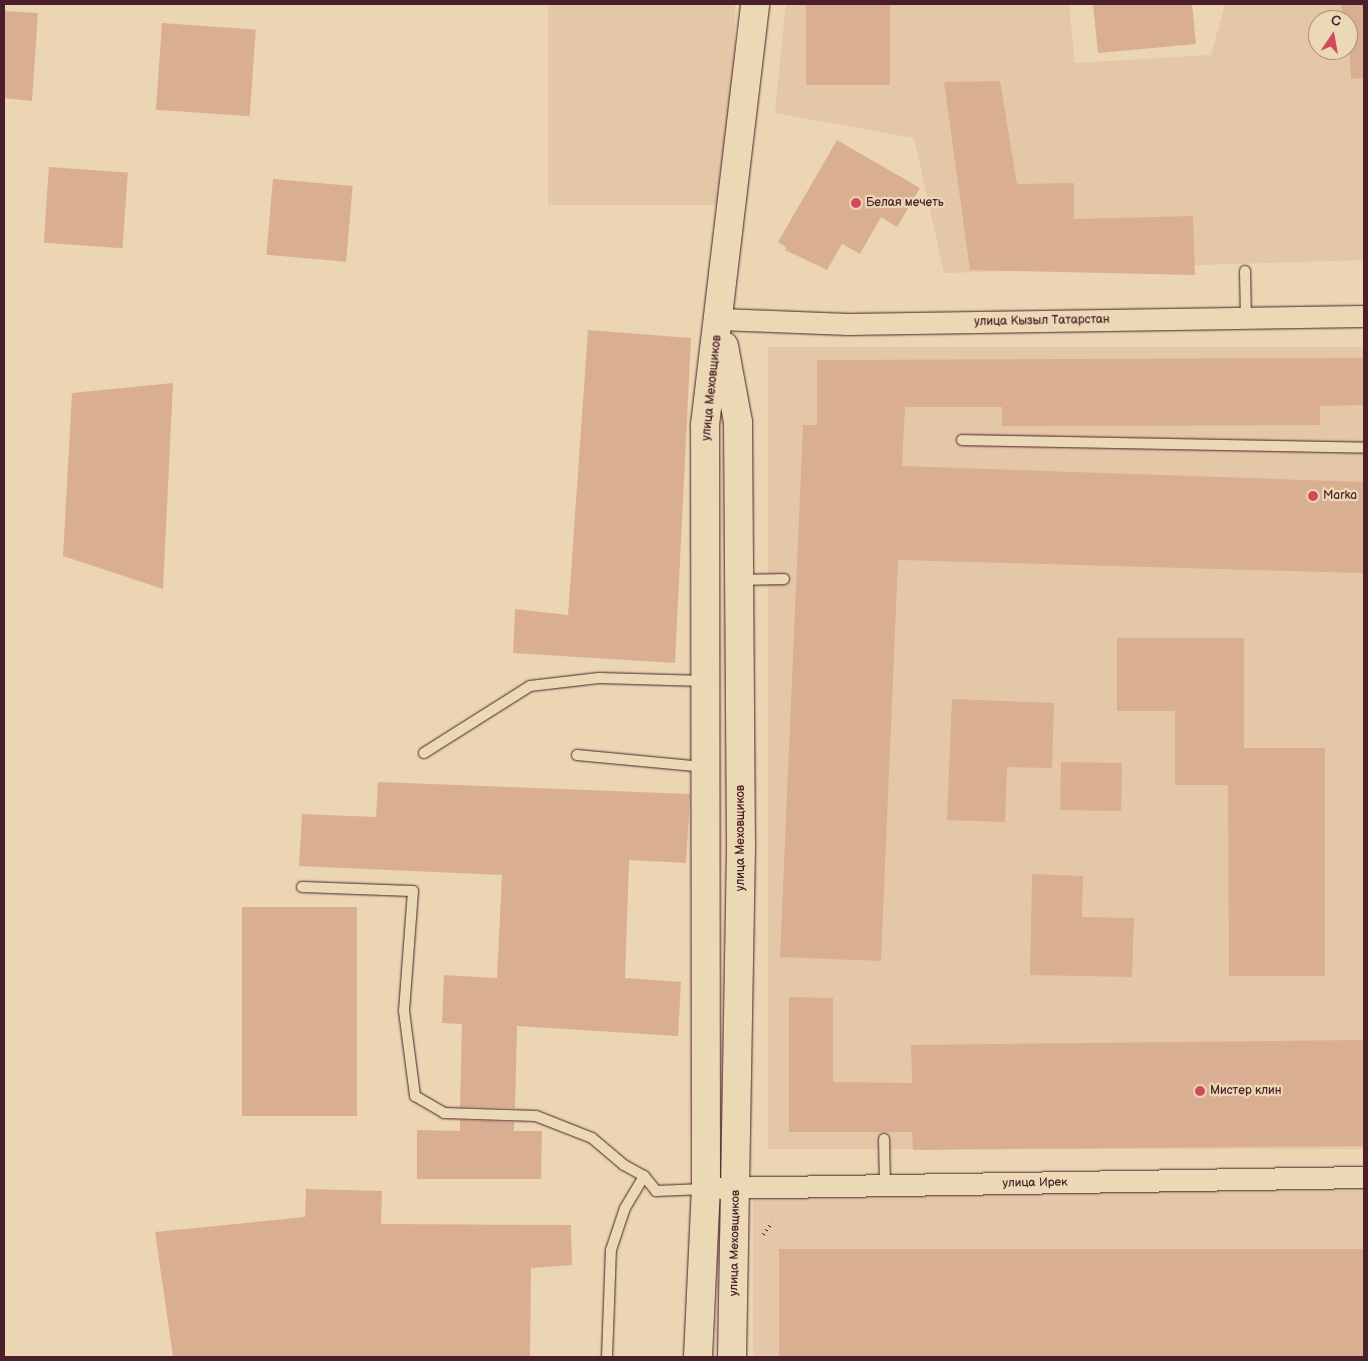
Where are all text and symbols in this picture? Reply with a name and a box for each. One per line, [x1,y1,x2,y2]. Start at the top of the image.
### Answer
north arrow [1308,10,1358,60]
text: С [1329,11,1343,30]
place label: Белая мечеть [866,196,944,210]
marker: Белая мечеть [850,197,862,209]
street label: улица Кызыл Татарстан [974,313,1110,329]
street label: улица Меховщиков [699,334,725,442]
place label: Marka [1323,489,1357,503]
marker: Marka [1307,490,1319,502]
street label: улица Меховщиков [734,785,748,891]
place label: Мистер клин [1210,1084,1282,1098]
marker: Мистер клин [1194,1085,1206,1097]
street label: улица Ирек [1002,1175,1068,1191]
street label: улица Меховщиков [727,1190,743,1296]

